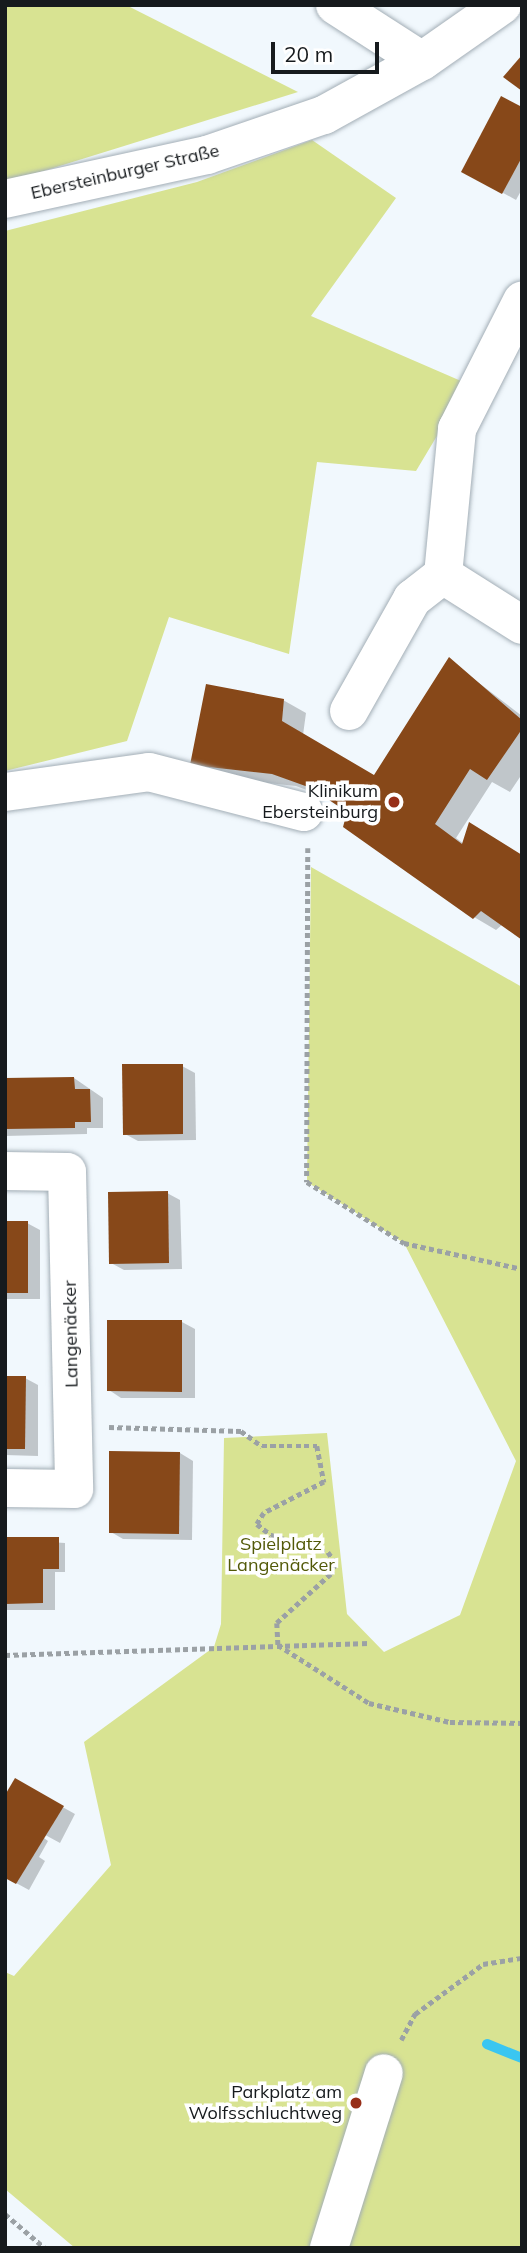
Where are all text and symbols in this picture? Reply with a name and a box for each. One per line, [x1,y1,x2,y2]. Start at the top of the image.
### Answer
scale bar [275,28,384,72]
text: 20 m [284,41,333,67]
street label: Ebersteinburger Straße [29,140,221,204]
place label: Klinikum Ebersteinburg [262,781,378,824]
marker: Klinikum Ebersteinburg [384,792,404,812]
street label: Langenäcker [59,1280,83,1388]
park label: Spielplatz Langenäcker [227,1534,335,1576]
place label: Parkplatz am Wolfsschluchtweg [188,2082,342,2124]
marker: Parkplatz am Wolfsschluchtweg [348,2095,364,2111]

